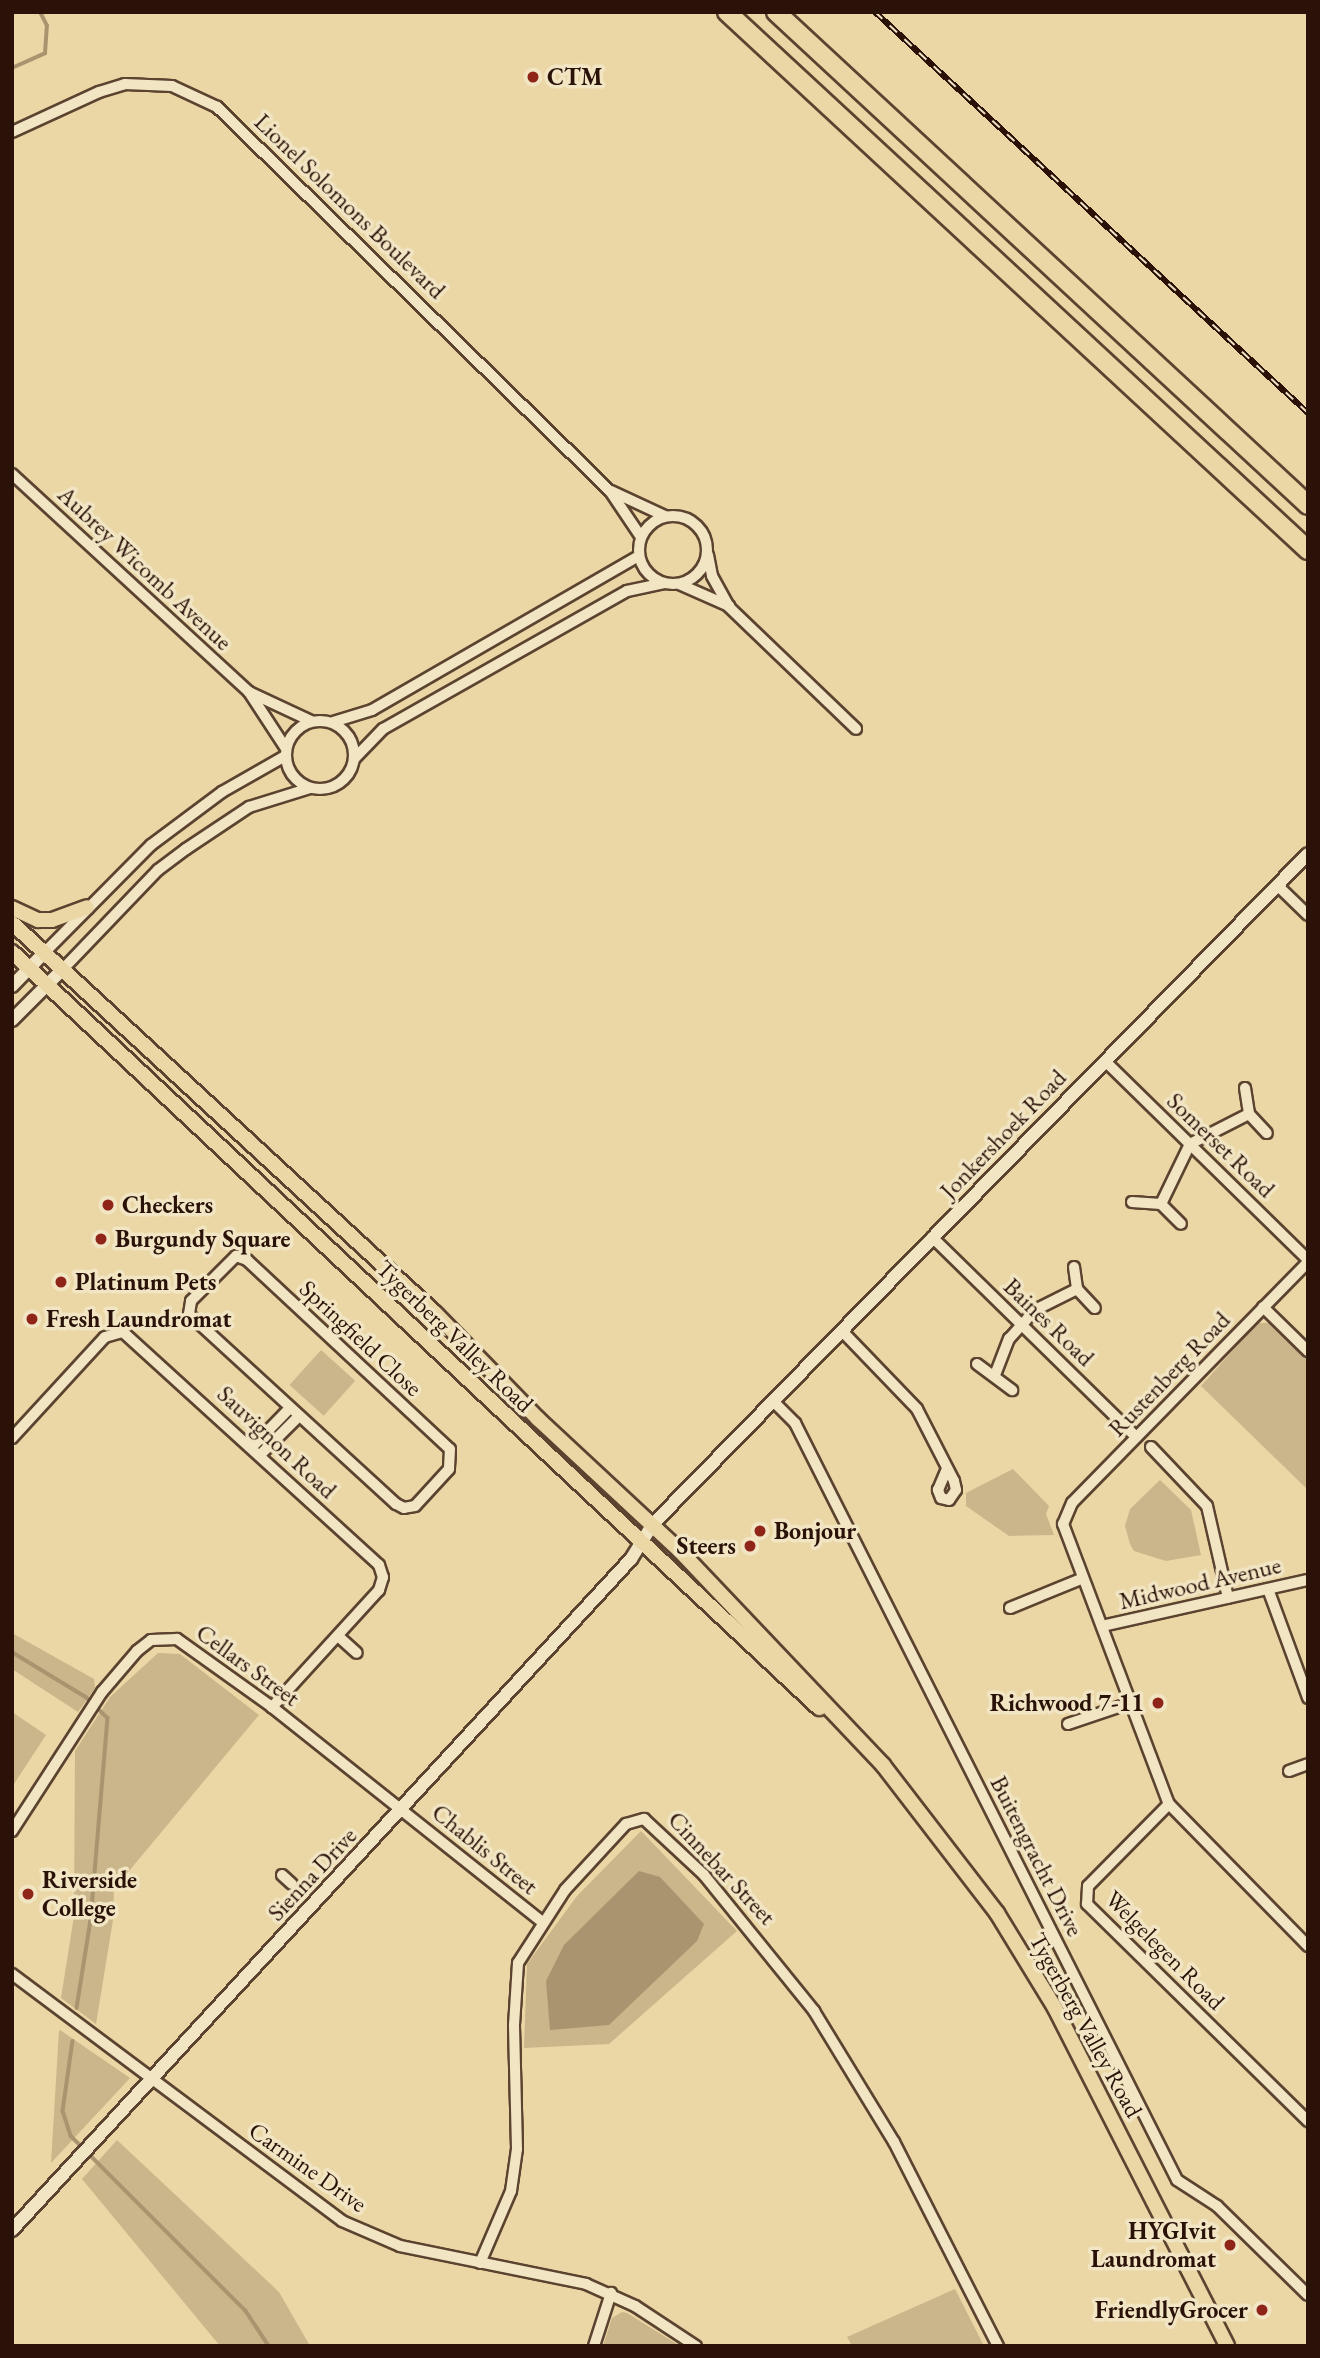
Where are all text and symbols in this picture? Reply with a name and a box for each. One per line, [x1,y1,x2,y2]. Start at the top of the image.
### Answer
place label: CTM [547,63,603,91]
marker: CTM [525,69,541,85]
street label: Lionel Solomons Boulevard [249,107,451,305]
street label: Aubrey Wicomb Avenue [52,480,238,656]
street label: Jonkershoek Road [934,1063,1072,1205]
street label: Somerset Road [1161,1086,1281,1204]
place label: Checkers [122,1191,213,1219]
marker: Checkers [100,1197,116,1213]
place label: Burgundy Square [115,1225,291,1253]
marker: Burgundy Square [93,1231,109,1247]
street label: Tygerberg Valley Road [371,1254,539,1418]
place label: Platinum Pets [75,1268,216,1296]
street label: Baines Road [998,1272,1100,1372]
marker: Platinum Pets [53,1274,69,1290]
street label: Springfield Close [294,1274,428,1402]
place label: Fresh Laundromat [46,1305,231,1333]
street label: Rustenberg Road [1102,1306,1236,1442]
marker: Fresh Laundromat [24,1311,40,1327]
street label: Sauvignon Road [211,1379,343,1505]
place label: Bonjour [774,1517,856,1545]
marker: Bonjour [752,1523,768,1539]
place label: Steers [677,1532,736,1560]
marker: Steers [742,1538,758,1554]
street label: Midwood Avenue [1116,1550,1284,1616]
street label: Cellars Street [191,1618,305,1712]
place label: Richwood 7-11 [990,1689,1144,1717]
marker: Richwood 7-11 [1150,1695,1166,1711]
street label: Buitengracht Drive [984,1771,1090,1941]
street label: Chablis Street [426,1798,544,1900]
street label: Cinnebar Street [662,1805,782,1931]
street label: Sienna Drive [261,1821,363,1927]
place label: Riverside College [42,1866,137,1922]
street label: Welgelegen Road [1099,1884,1231,2016]
marker: Riverside College [20,1886,36,1902]
street label: Tygerberg Valley Road [1023,1928,1149,2122]
street label: Carmine Drive [244,2116,372,2218]
place label: HYGIvit Laundromat [1091,2217,1216,2273]
marker: HYGIvit Laundromat [1222,2237,1238,2253]
place label: FriendlyGrocer [1095,2296,1248,2324]
marker: FriendlyGrocer [1254,2302,1270,2318]

